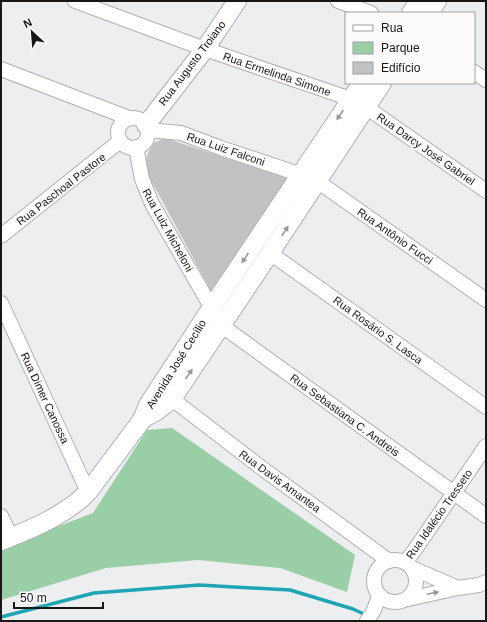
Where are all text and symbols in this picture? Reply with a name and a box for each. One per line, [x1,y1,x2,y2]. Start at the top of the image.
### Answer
north arrow [12,12,52,52]
legend [345,12,475,84]
text: N [21,16,34,30]
street label: Rua Augusto Troiano [156,18,228,108]
text: Rua [381,21,403,35]
text: Parque [381,41,420,55]
street label: Rua Ermelinda Simone [222,50,332,98]
text: Edifício [381,61,421,75]
one-way arrow [337,109,344,121]
street label: Rua Darcy José Gabriel [375,111,477,187]
street label: Rua Luiz Falconi [185,130,267,168]
street label: Rua Paschoal Pastore [14,151,108,227]
street label: Rua Luiz Micheloni [140,186,196,274]
street label: Rua Antônio Fucci [355,205,435,267]
one-way arrow [281,225,288,237]
one-way arrow [241,253,249,264]
street label: Rua Rosário S. Lasca [331,294,426,367]
street label: Avenida José Cecílio [144,317,208,411]
street label: Rua Dimer Canossa [19,351,72,446]
one-way arrow [185,369,193,379]
street label: Rua Sebastiana C. Andreis [288,371,402,459]
street label: Rua Davis Amantea [237,448,324,515]
street label: Rua Idalécio Tresseto [404,467,474,561]
scale bar [14,584,103,610]
one-way arrow [427,590,439,596]
text: 50 m [20,591,47,605]

